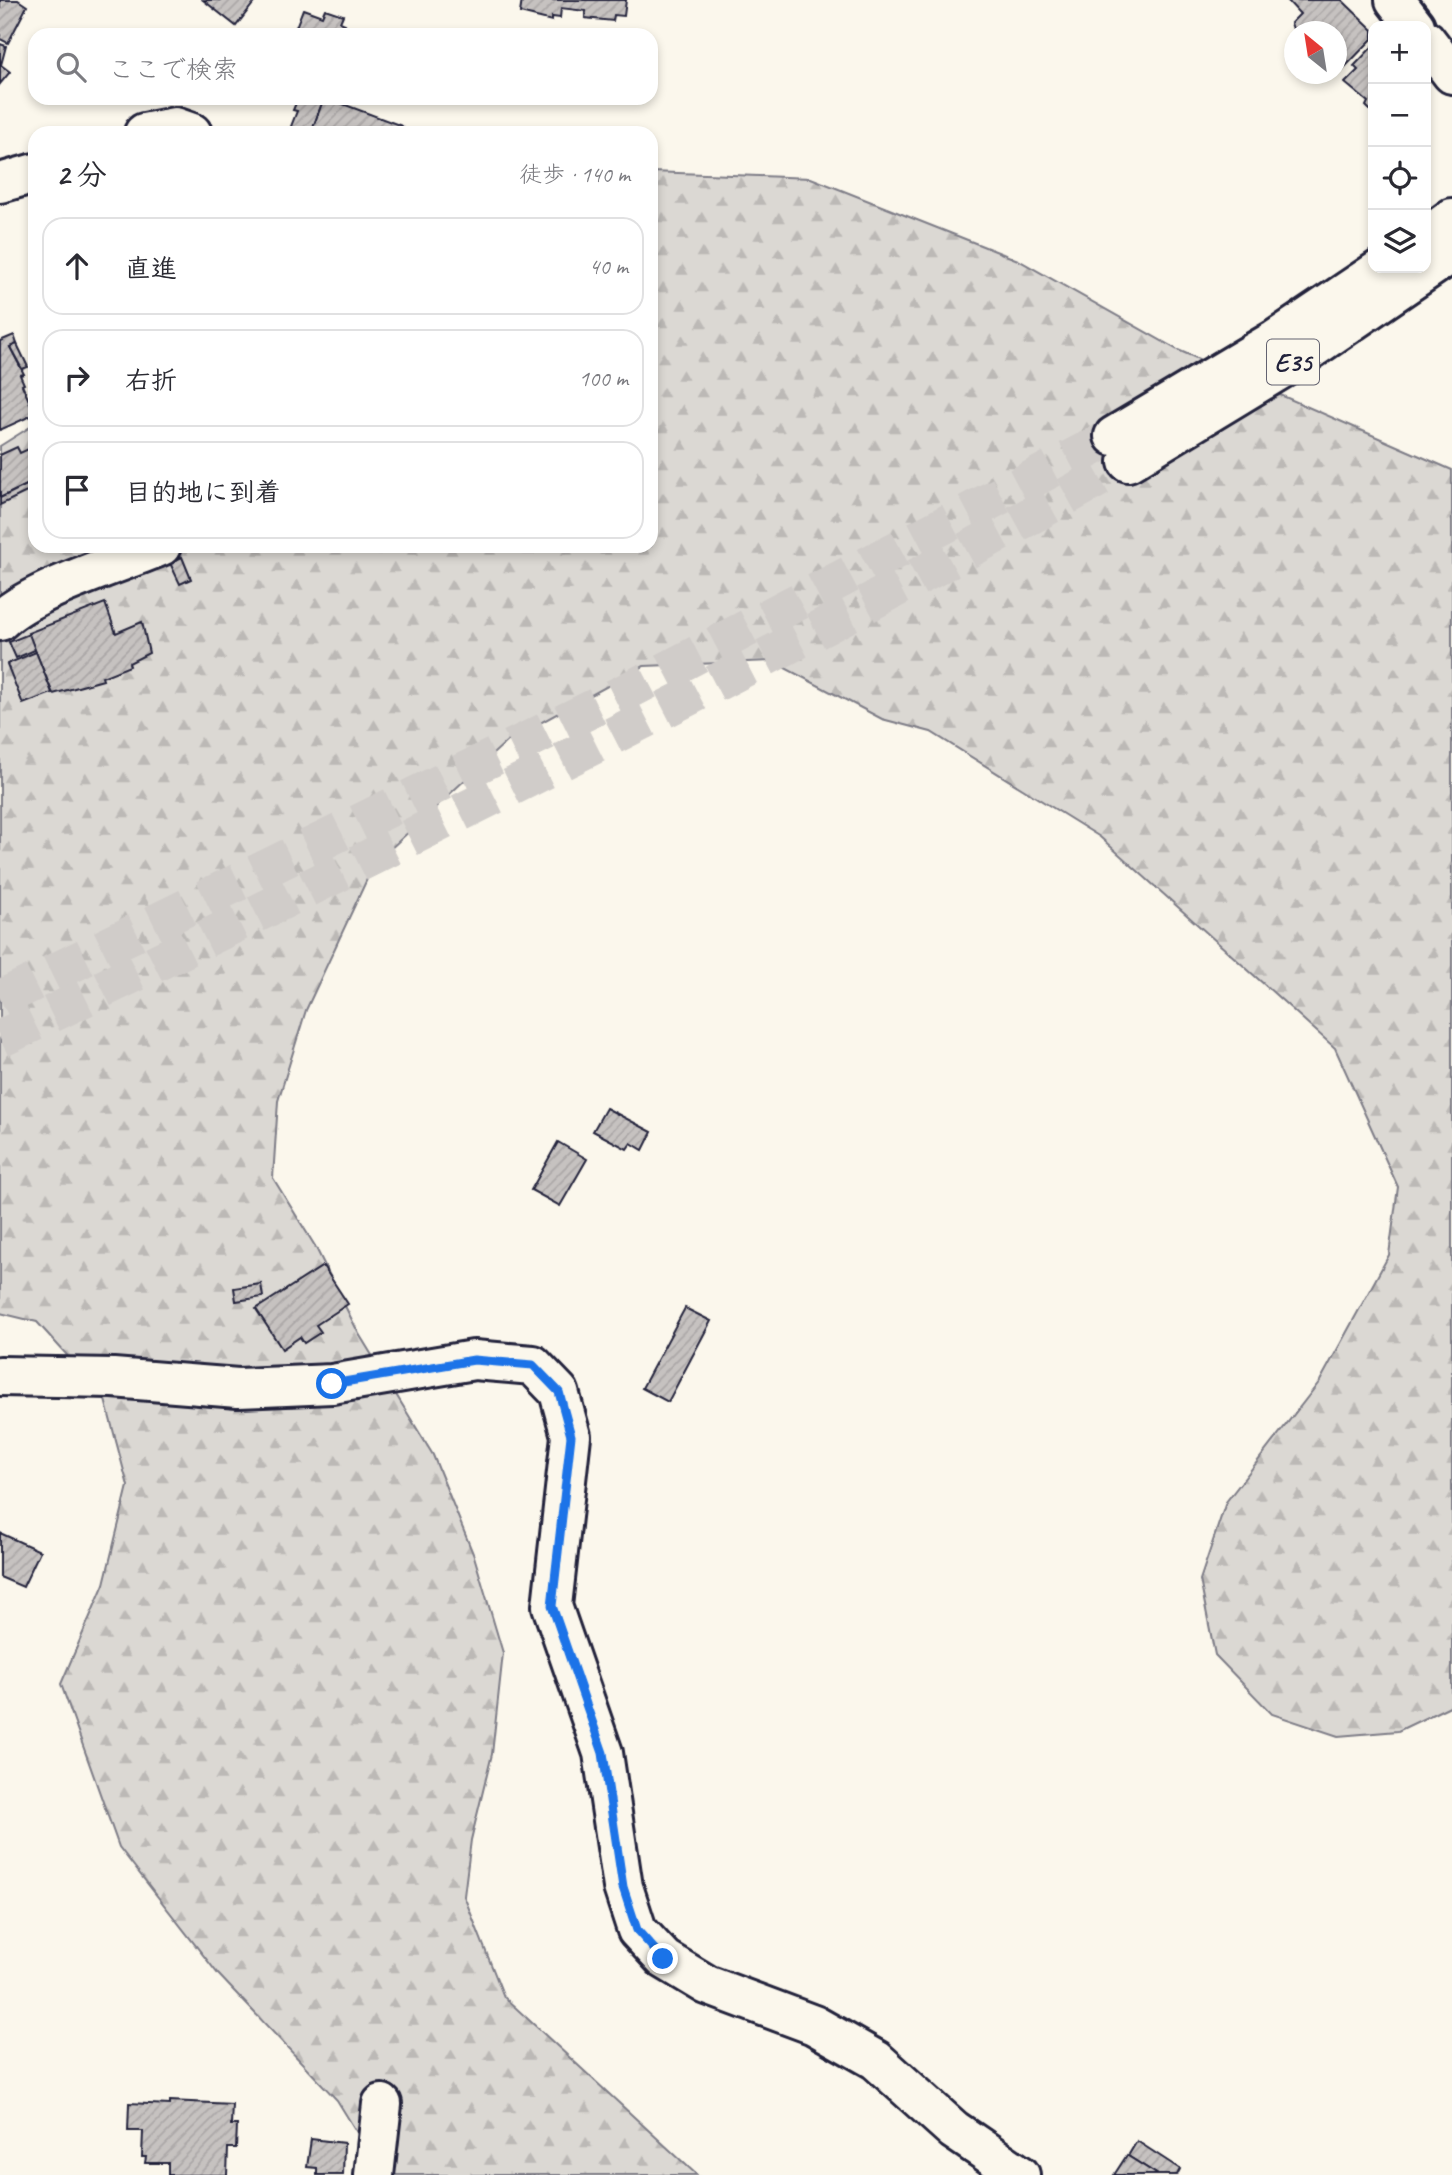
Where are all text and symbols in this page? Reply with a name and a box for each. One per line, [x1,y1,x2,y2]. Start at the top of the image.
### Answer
north arrow [1284,21,1347,84]
map controls [1368,21,1431,273]
button: + [1368,21,1431,84]
search box [28,28,658,105]
icon: search [52,48,90,86]
text: ここで検索 [108,53,238,86]
button: − [1368,84,1431,147]
button: locate [1368,147,1431,210]
text: 2 分 [56,156,107,194]
text: 徒歩 · 140 m [519,160,630,189]
button: layers [1368,210,1431,273]
icon: ahead [58,247,96,285]
text: 直進 [125,252,177,285]
text: 40 m [589,252,628,281]
road number: E35 [1267,340,1319,384]
icon: right [58,359,96,397]
text: 右折 [125,364,177,397]
text: 100 m [579,364,628,393]
icon: arrive [58,471,96,509]
text: 目的地に到着 [125,476,281,509]
route start [316,1368,347,1399]
route end [647,1943,678,1974]

